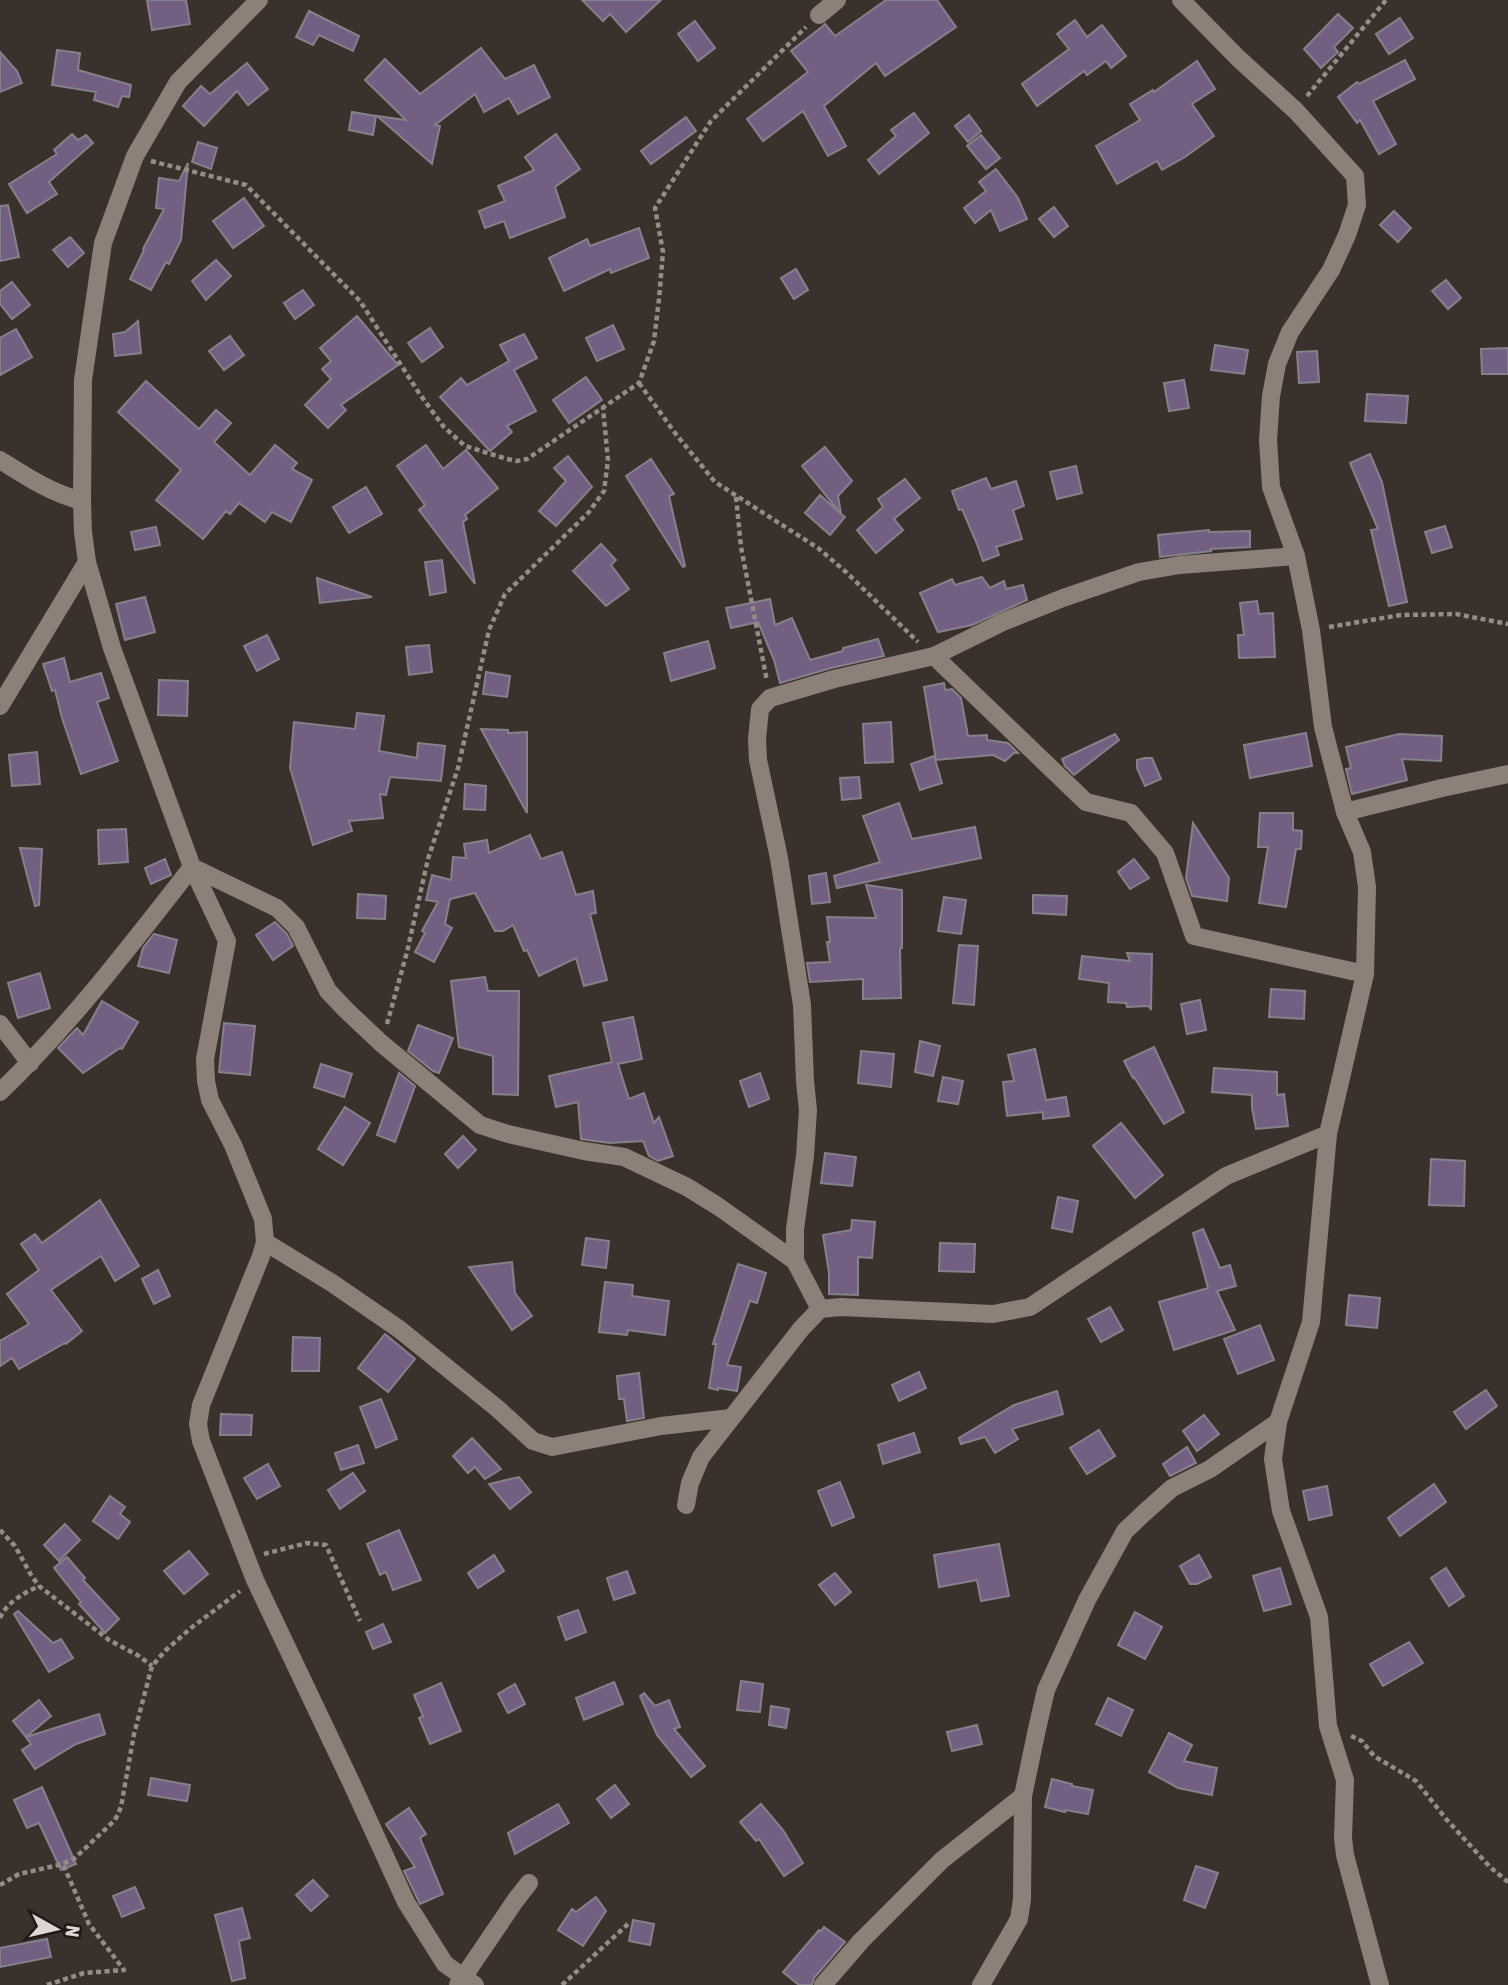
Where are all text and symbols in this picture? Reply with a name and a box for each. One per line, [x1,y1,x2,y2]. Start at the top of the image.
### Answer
north arrow [21,1894,91,1964]
text: N [61,1924,85,1938]

